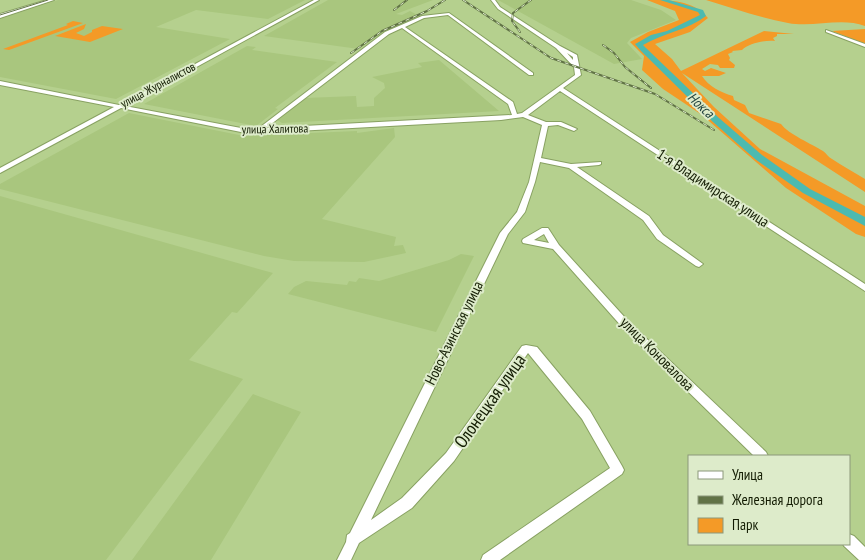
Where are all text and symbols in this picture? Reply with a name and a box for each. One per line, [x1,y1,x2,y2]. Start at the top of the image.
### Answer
street label: улица Журналистов [118,58,198,111]
water label: Нокса [684,88,719,123]
street label: улица Халитова [242,120,309,137]
street label: 1-я Владимирская улица [653,144,773,231]
street label: Ново-Азинская улица [420,278,487,388]
street label: улица Коновалова [616,313,698,395]
street label: Олонецкая улица [449,349,530,452]
legend [688,455,850,545]
text: Улица [732,465,763,484]
text: Железная дорога [731,490,823,509]
text: Парк [732,515,758,534]

